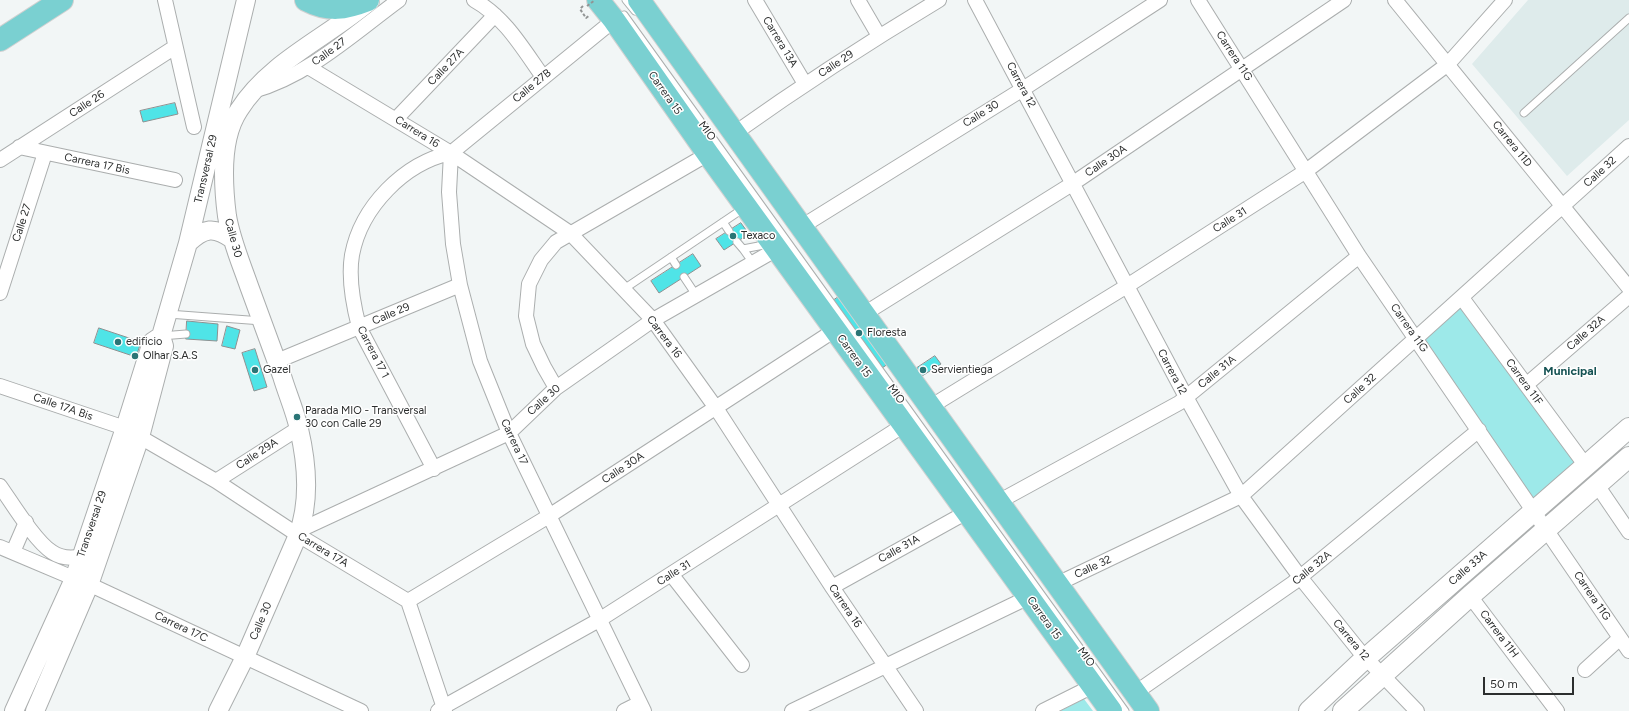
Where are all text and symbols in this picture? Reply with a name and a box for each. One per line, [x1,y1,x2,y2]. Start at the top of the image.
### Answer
street label: Carrera 13A [760,14,800,70]
street label: Carrera 11G [1213,29,1255,83]
street label: Calle 27 [309,35,349,69]
street label: Calle 27A [425,46,467,88]
street label: Calle 29 [816,48,856,80]
street label: Carrera 12 [1004,60,1038,110]
street label: Calle 27B [510,66,554,106]
street label: Carrera 15 [645,69,685,117]
street label: Calle 26 [67,88,107,120]
street label: Calle 30 [960,98,1002,130]
street label: Carrera 16 [392,113,442,151]
street label: Carrera 11D [1489,118,1535,170]
street label: MIO [696,119,718,143]
street label: Transversal 29 [192,134,220,204]
street label: Calle 30A [1083,142,1129,180]
street label: Carrera 17 Bis [63,151,131,177]
street label: Calle 32 [1581,154,1619,190]
street label: Calle 27 [10,202,34,244]
street label: Calle 31 [1211,204,1249,236]
street label: Calle 30 [221,217,245,259]
place label: Texaco [741,229,775,243]
marker: Texaco [728,231,738,241]
street label: Calle 29 [370,300,412,328]
street label: Carrera 11G [1387,301,1431,355]
street label: Carrera 16 [644,313,684,361]
street label: Calle 32A [1564,313,1608,353]
street label: Carrera 17 1 [354,324,392,380]
place label: Floresta [867,326,906,340]
marker: Floresta [854,328,864,338]
street label: Carrera 15 [834,332,874,380]
place label: edificio [126,335,162,349]
marker: edificio [113,337,123,347]
street label: Carrera 12 [1155,347,1189,397]
place label: Olhar S.A.S [143,349,198,363]
marker: Olhar S.A.S [130,351,140,361]
street label: Calle 31A [1195,353,1239,391]
street label: Carrera 11F [1503,356,1545,408]
place label: Gazel [263,363,291,377]
place label: Servientiega [931,363,993,377]
district label: Municipal [1543,364,1597,378]
marker: Gazel [250,365,260,375]
marker: Servientiega [918,365,928,375]
street label: Calle 32 [1341,371,1379,407]
street label: Calle 30 [525,382,563,418]
street label: MIO [885,382,907,406]
street label: Calle 17A Bis [31,391,95,423]
place label: Parada MIO - Transversal 30 con Calle 29 [305,404,426,430]
marker: Parada MIO - Transversal 30 con Calle 29 [292,412,302,422]
street label: Carrera 17 [498,417,530,467]
street label: Calle 29A [234,436,280,472]
street label: Calle 30A [599,450,647,486]
street label: Transversal 29 [74,489,110,559]
street label: Carrera 17A [295,530,351,570]
street label: Calle 31A [876,532,922,566]
street label: Calle 32A [1290,548,1334,588]
street label: Calle 33A [1446,548,1490,588]
street label: Calle 32 [1072,553,1114,581]
street label: Calle 31 [655,557,693,589]
street label: Carrera 11G [1571,569,1613,623]
street label: Carrera 16 [826,582,864,630]
street label: Carrera 15 [1024,594,1064,642]
street label: Calle 30 [247,600,275,642]
street label: Carrera 11H [1477,608,1521,660]
street label: Carrera 17C [152,609,210,645]
street label: Carrera 12 [1330,617,1372,663]
street label: MIO [1075,645,1097,669]
scale bar [1485,669,1576,695]
text: 50 m [1490,677,1518,691]

